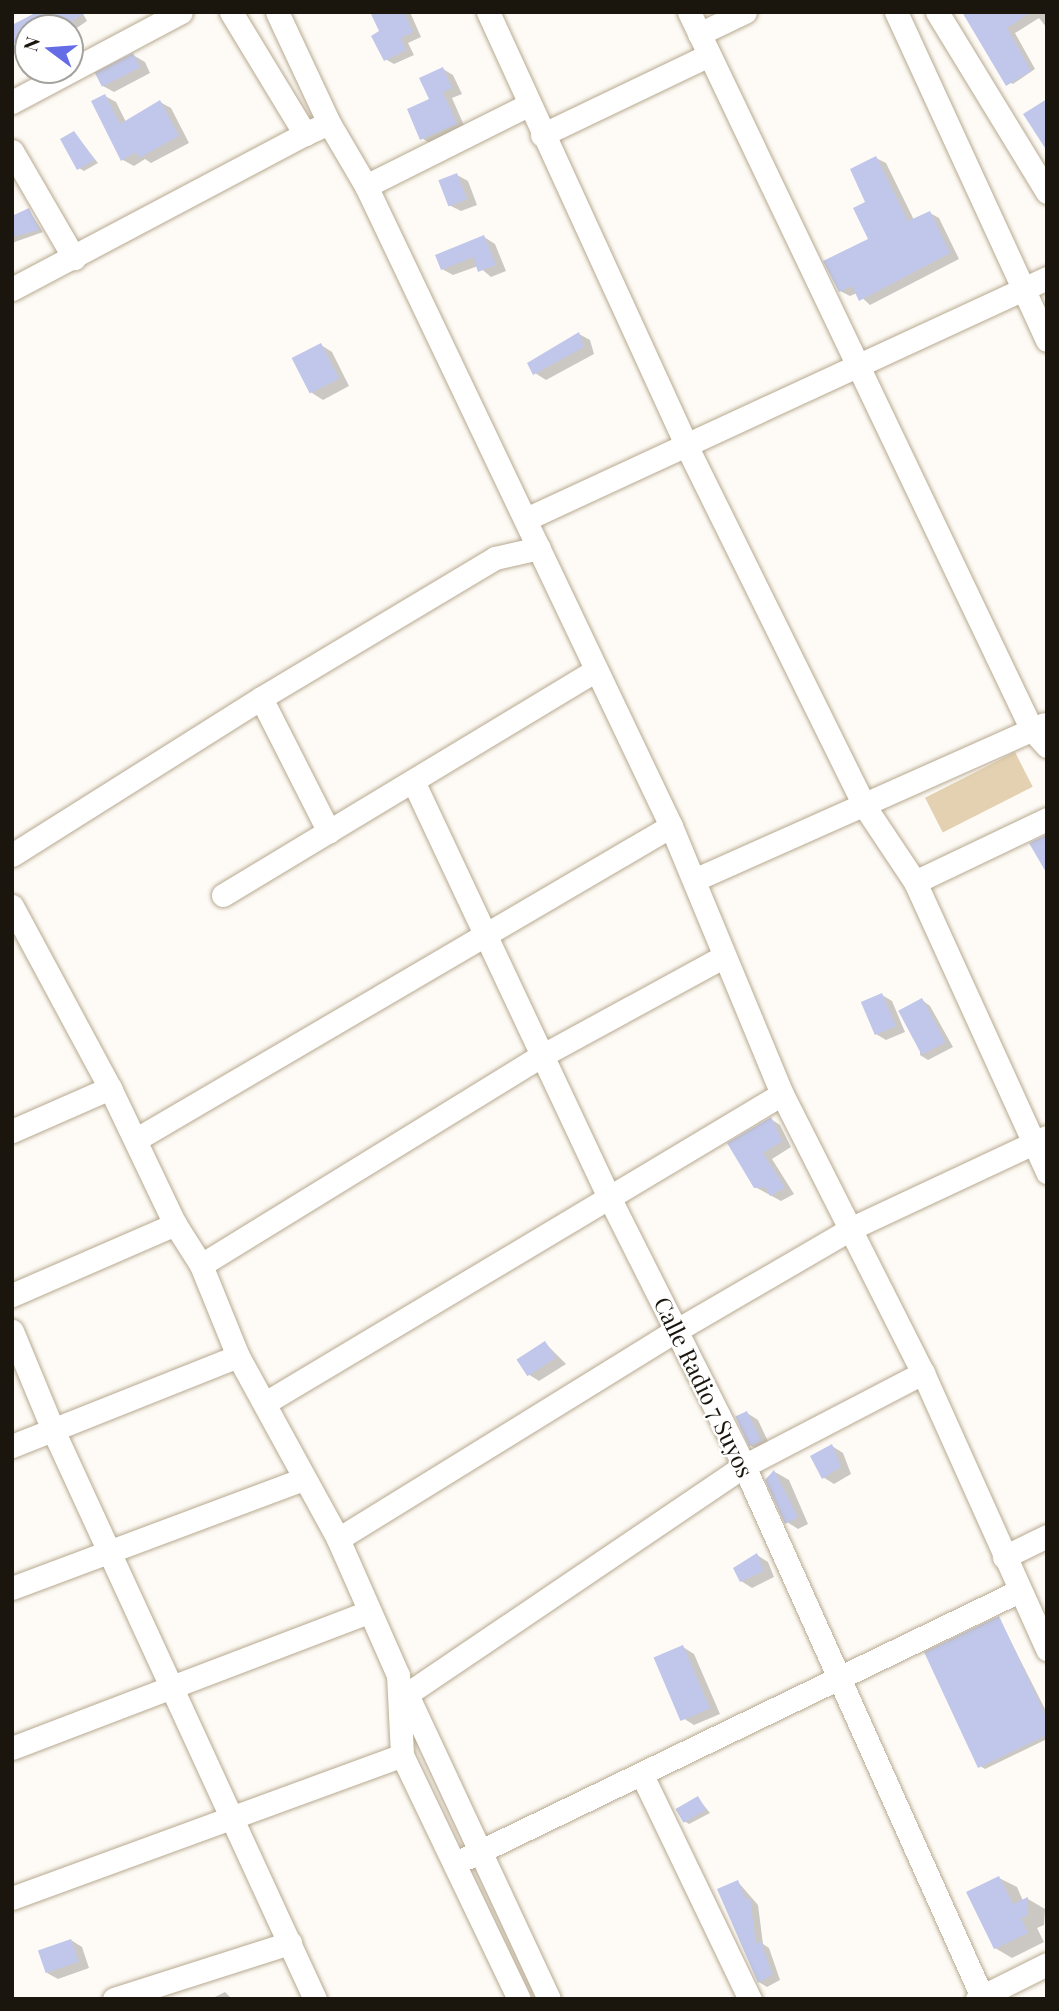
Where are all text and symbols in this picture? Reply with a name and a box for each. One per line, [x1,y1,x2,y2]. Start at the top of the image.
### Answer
north arrow [14,14,84,84]
text: N [16,34,45,54]
street label: Calle Radio 7 Suyos [648,1292,760,1482]

